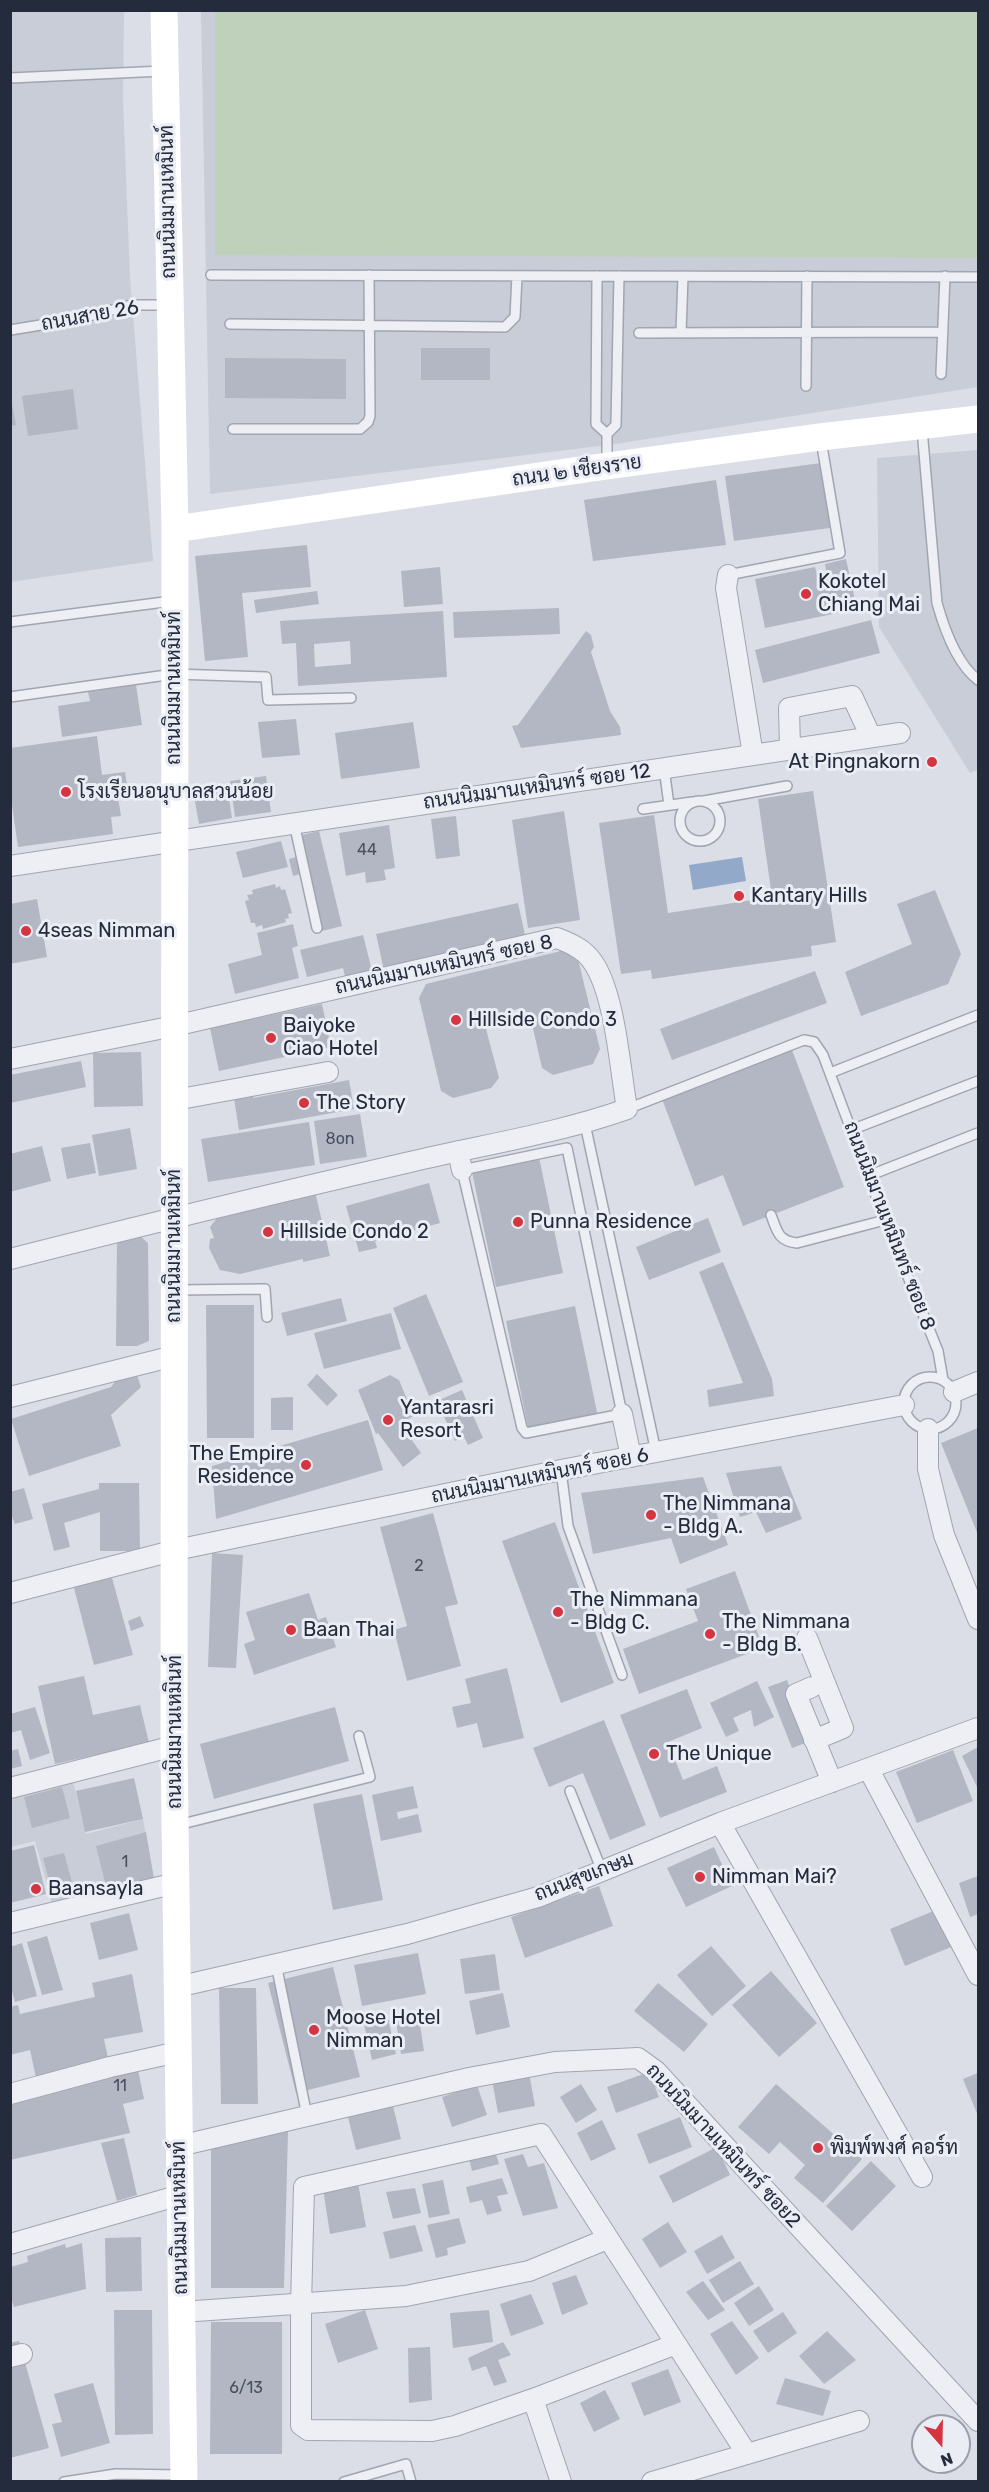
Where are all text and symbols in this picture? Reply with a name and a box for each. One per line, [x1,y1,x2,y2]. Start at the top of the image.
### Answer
street label: ถนนนิมมานเหมินท์ [155,125,181,279]
street label: ถนนสาย 26 [39,296,141,336]
street label: ถนน ๒ เชียงราย [511,450,643,492]
place label: Kokotel Chiang Mai [818,570,920,617]
marker: Kokotel Chiang Mai [799,587,813,601]
street label: ถนนนิมมานเหมินท์ [162,611,186,765]
place label: At Pingnakorn [788,750,920,774]
marker: At Pingnakorn [925,755,939,769]
street label: ถนนนิมมานเหมินทร์ ซอย 12 [422,759,652,815]
place label: โรงเรียนอนุบาลสวนน้อย [78,780,274,804]
marker: โรงเรียนอนุบาลสวนน้อย [59,785,73,799]
house number: 44 [357,840,377,860]
place label: Kantary Hills [751,884,867,908]
marker: Kantary Hills [732,889,746,903]
place label: 4seas Nimman [38,919,175,943]
marker: 4seas Nimman [19,924,33,938]
street label: ถนนนิมมานเหมินทร์ ซอย 8 [333,930,555,1000]
place label: Hillside Condo 3 [468,1008,617,1032]
marker: Hillside Condo 3 [449,1013,463,1027]
place label: Baiyoke Ciao Hotel [283,1014,378,1061]
marker: Baiyoke Ciao Hotel [264,1031,278,1045]
place label: The Story [316,1091,406,1115]
marker: The Story [297,1096,311,1110]
street label: ถนนนิมมานเหมินทร์ ซอย 8 [838,1118,940,1334]
house number: 8on [325,1129,355,1149]
street label: ถนนนิมมานเหมินท์ [162,1169,186,1323]
place label: Punna Residence [530,1210,692,1234]
marker: Punna Residence [511,1215,525,1229]
place label: Hillside Condo 2 [280,1220,429,1244]
marker: Hillside Condo 2 [261,1225,275,1239]
place label: Yantarasri Resort [400,1396,494,1443]
marker: Yantarasri Resort [381,1413,395,1427]
place label: The Empire Residence [189,1442,294,1489]
street label: ถนนนิมมานเหมินทร์ ซอย 6 [429,1443,651,1509]
marker: The Empire Residence [299,1458,313,1472]
place label: The Nimmana - Bldg A. [663,1492,791,1539]
marker: The Nimmana - Bldg A. [644,1508,658,1522]
house number: 2 [414,1556,424,1576]
place label: The Nimmana - Bldg C. [570,1588,698,1635]
marker: The Nimmana - Bldg C. [551,1605,565,1619]
place label: The Nimmana - Bldg B. [722,1610,850,1657]
place label: Baan Thai [303,1618,395,1642]
marker: Baan Thai [284,1623,298,1637]
marker: The Nimmana - Bldg B. [703,1627,717,1641]
street label: ถนนนิมมานเหมินท์ [163,1655,187,1809]
place label: The Unique [666,1742,772,1766]
marker: The Unique [647,1747,661,1761]
street label: ถนนสุขเกษม [531,1847,637,1907]
house number: 1 [122,1852,128,1872]
place label: Nimman Mai? [712,1865,837,1889]
marker: Nimman Mai? [693,1870,707,1884]
place label: Baansayla [48,1877,144,1901]
marker: Baansayla [29,1882,43,1896]
place label: Moose Hotel Nimman [326,2006,441,2053]
marker: Moose Hotel Nimman [307,2023,321,2037]
street label: ถนนนิมมานเหมินทร์ ซอย2 [641,2059,805,2233]
house number: 11 [113,2076,127,2096]
place label: พิมพ์พงศ์ คอร์ท [830,2136,958,2160]
street label: ถนนนิมมานเหมินท์ [167,2141,193,2295]
marker: พิมพ์พงศ์ คอร์ท [811,2141,825,2155]
house number: 6/13 [229,2378,263,2398]
north arrow [911,2414,971,2474]
text: N [938,2449,955,2470]

